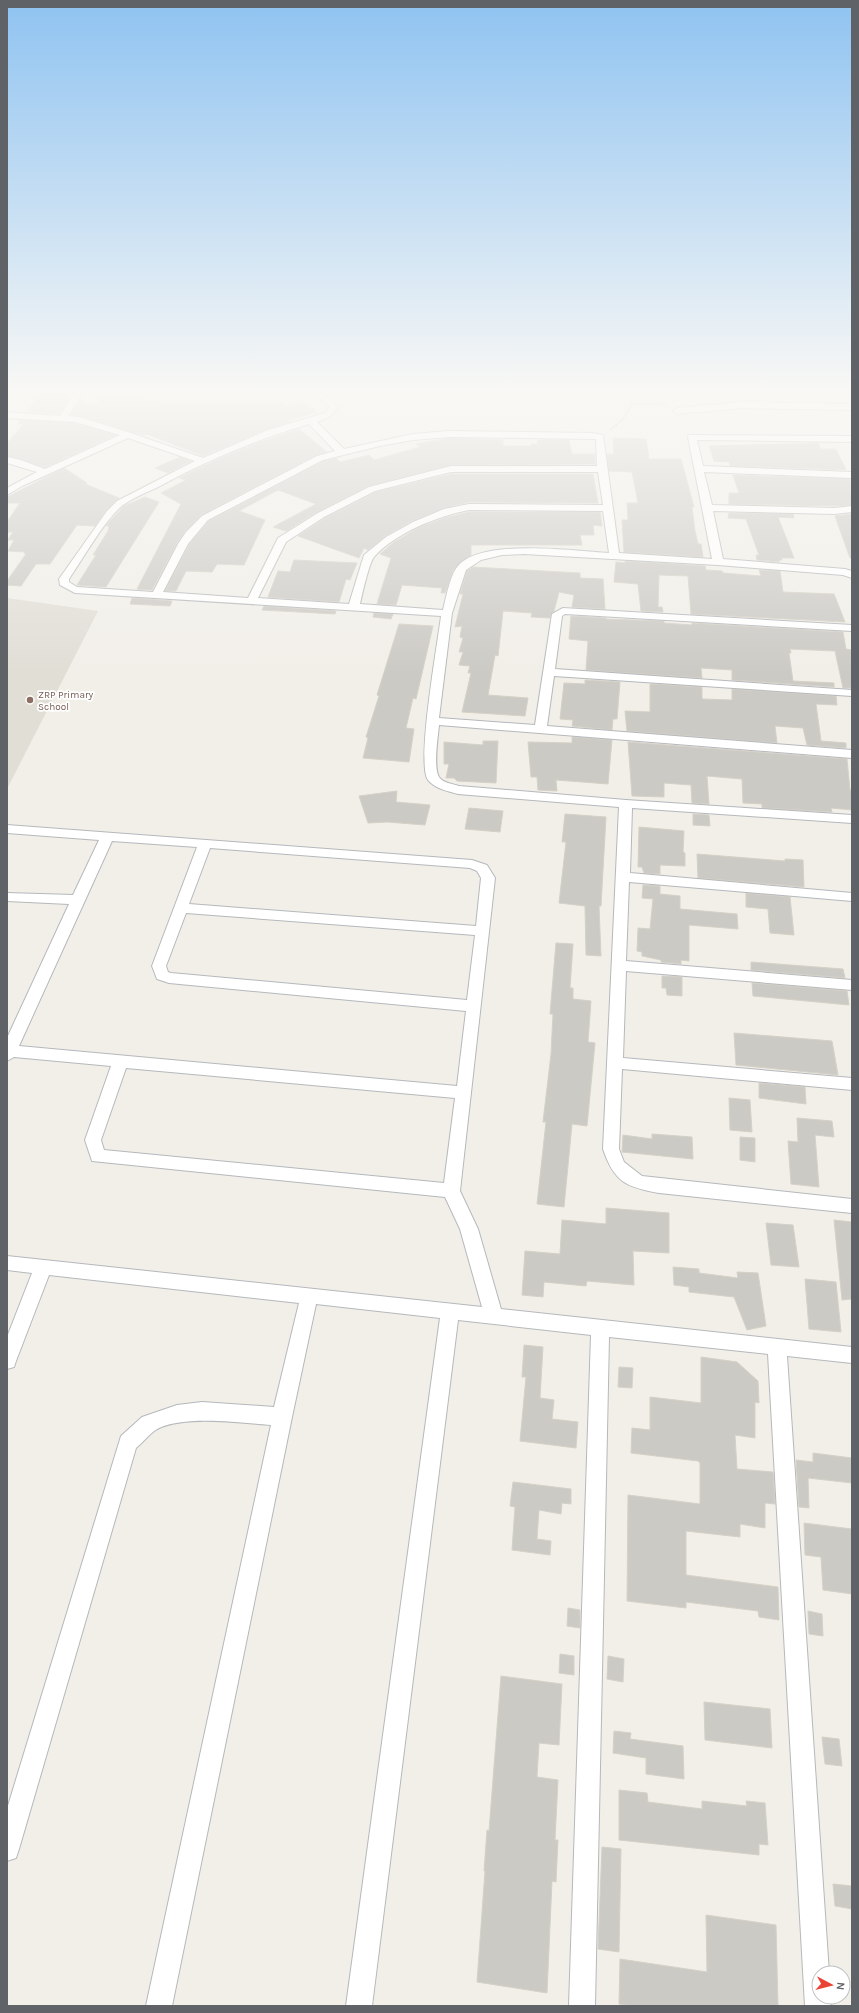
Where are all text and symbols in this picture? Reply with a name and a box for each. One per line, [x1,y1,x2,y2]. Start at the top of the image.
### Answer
place label: ZRP Primary School [38,689,94,713]
marker: ZRP Primary School [25,695,35,705]
north arrow [811,1965,851,2005]
text: N [833,1981,847,1991]

